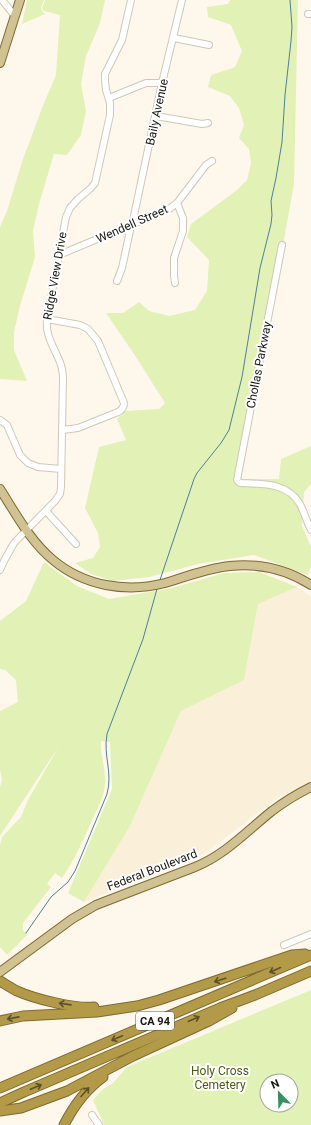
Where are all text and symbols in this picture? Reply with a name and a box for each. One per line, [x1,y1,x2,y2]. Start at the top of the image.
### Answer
street label: Baily Avenue [143,77,171,147]
street label: Wendell Street [94,202,170,246]
street label: Ridge View Drive [40,231,70,321]
street label: Chollas Parkway [244,320,274,410]
street label: Federal Boulevard [105,846,199,894]
one-way arrow [269,967,281,974]
one-way arrow [215,976,227,984]
one-way arrow [59,1000,72,1008]
road number: CA 94 [136,1012,174,1030]
one-way arrow [7,1014,20,1022]
one-way arrow [188,1014,200,1022]
one-way arrow [111,1034,123,1042]
park label: Holy Cross Cemetery [191,1064,249,1092]
north arrow [259,1073,299,1113]
text: N [269,1077,282,1092]
one-way arrow [30,1082,42,1090]
one-way arrow [80,1088,89,1098]

